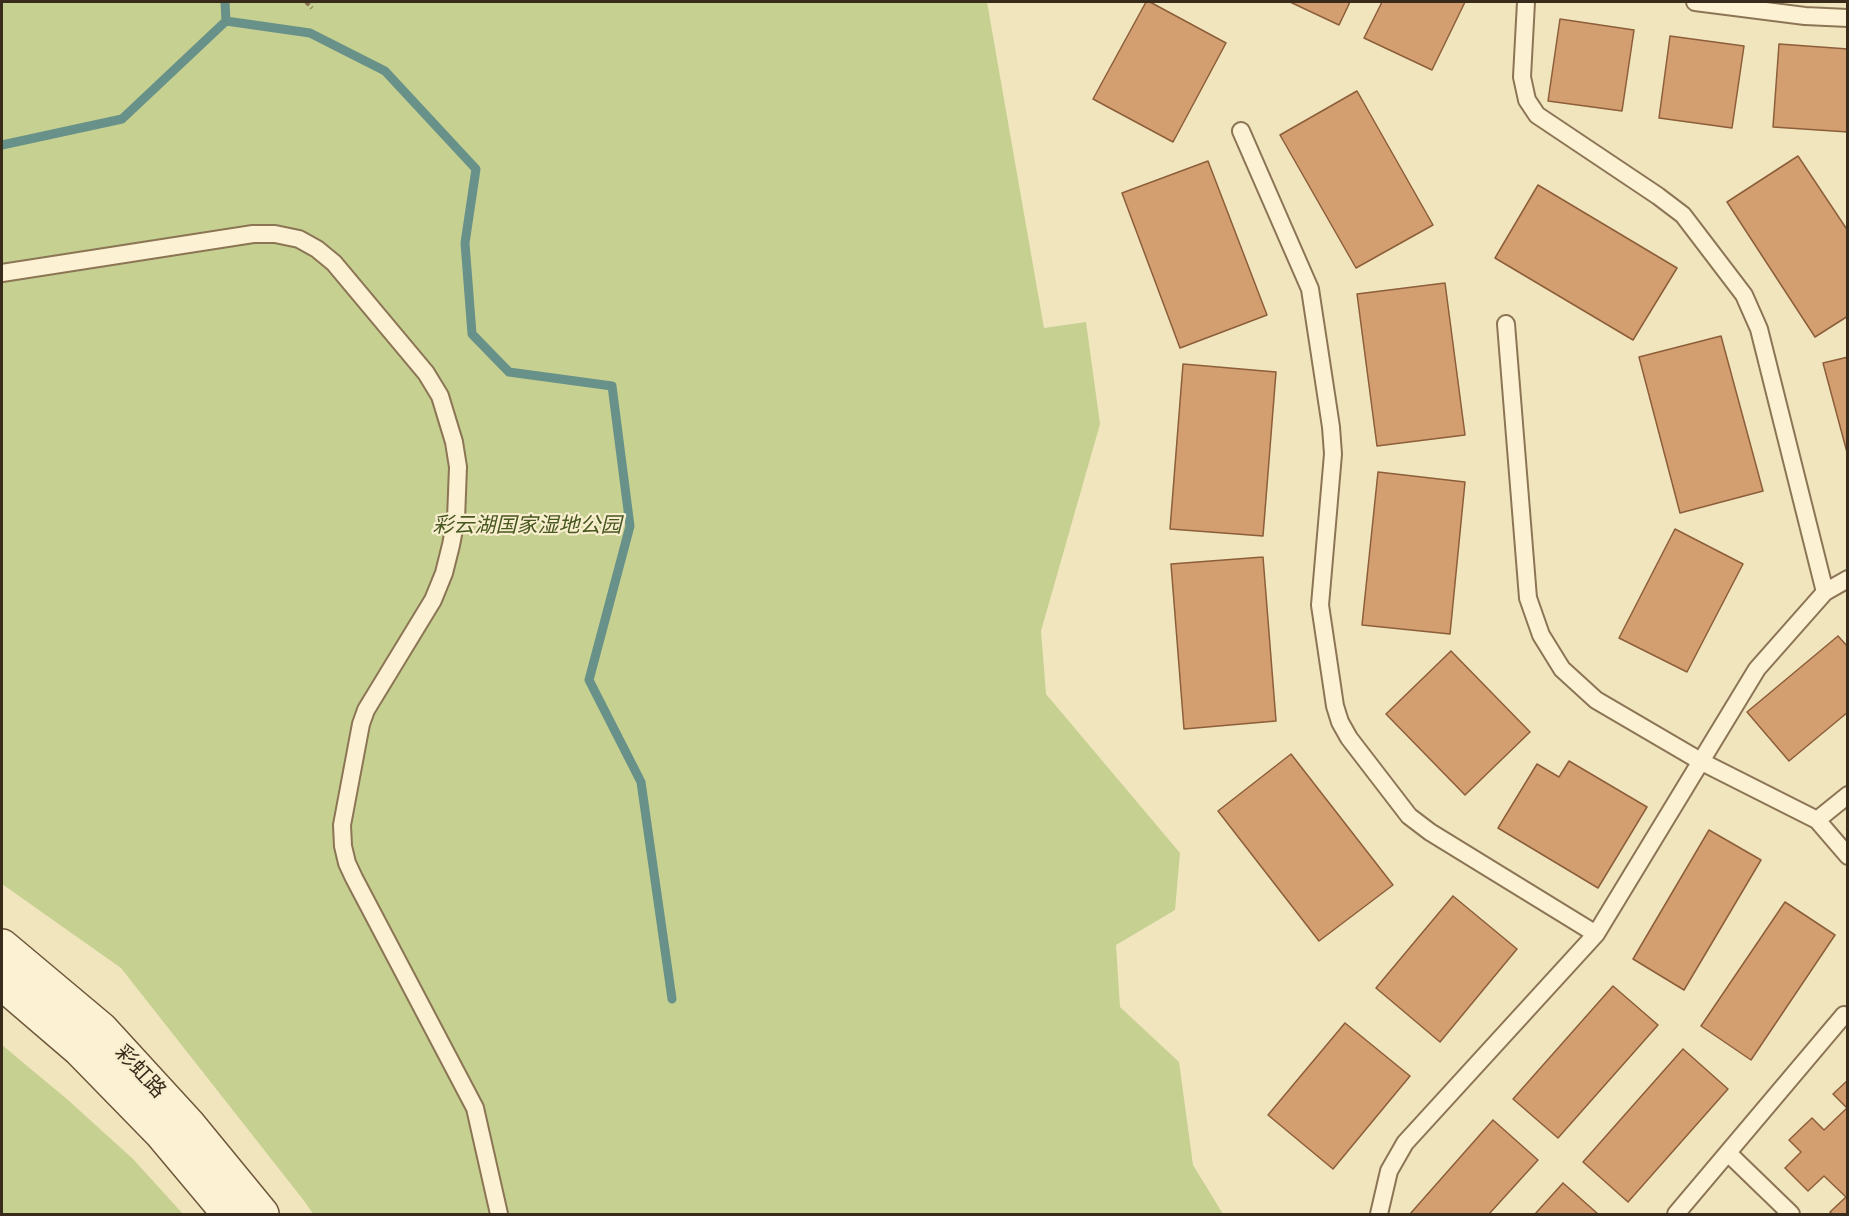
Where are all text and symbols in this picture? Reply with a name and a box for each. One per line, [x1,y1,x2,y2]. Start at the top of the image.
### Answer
park label: 彩云湖国家湿地公园 [433,513,621,539]
street label: 彩虹路 [109,1040,171,1104]

